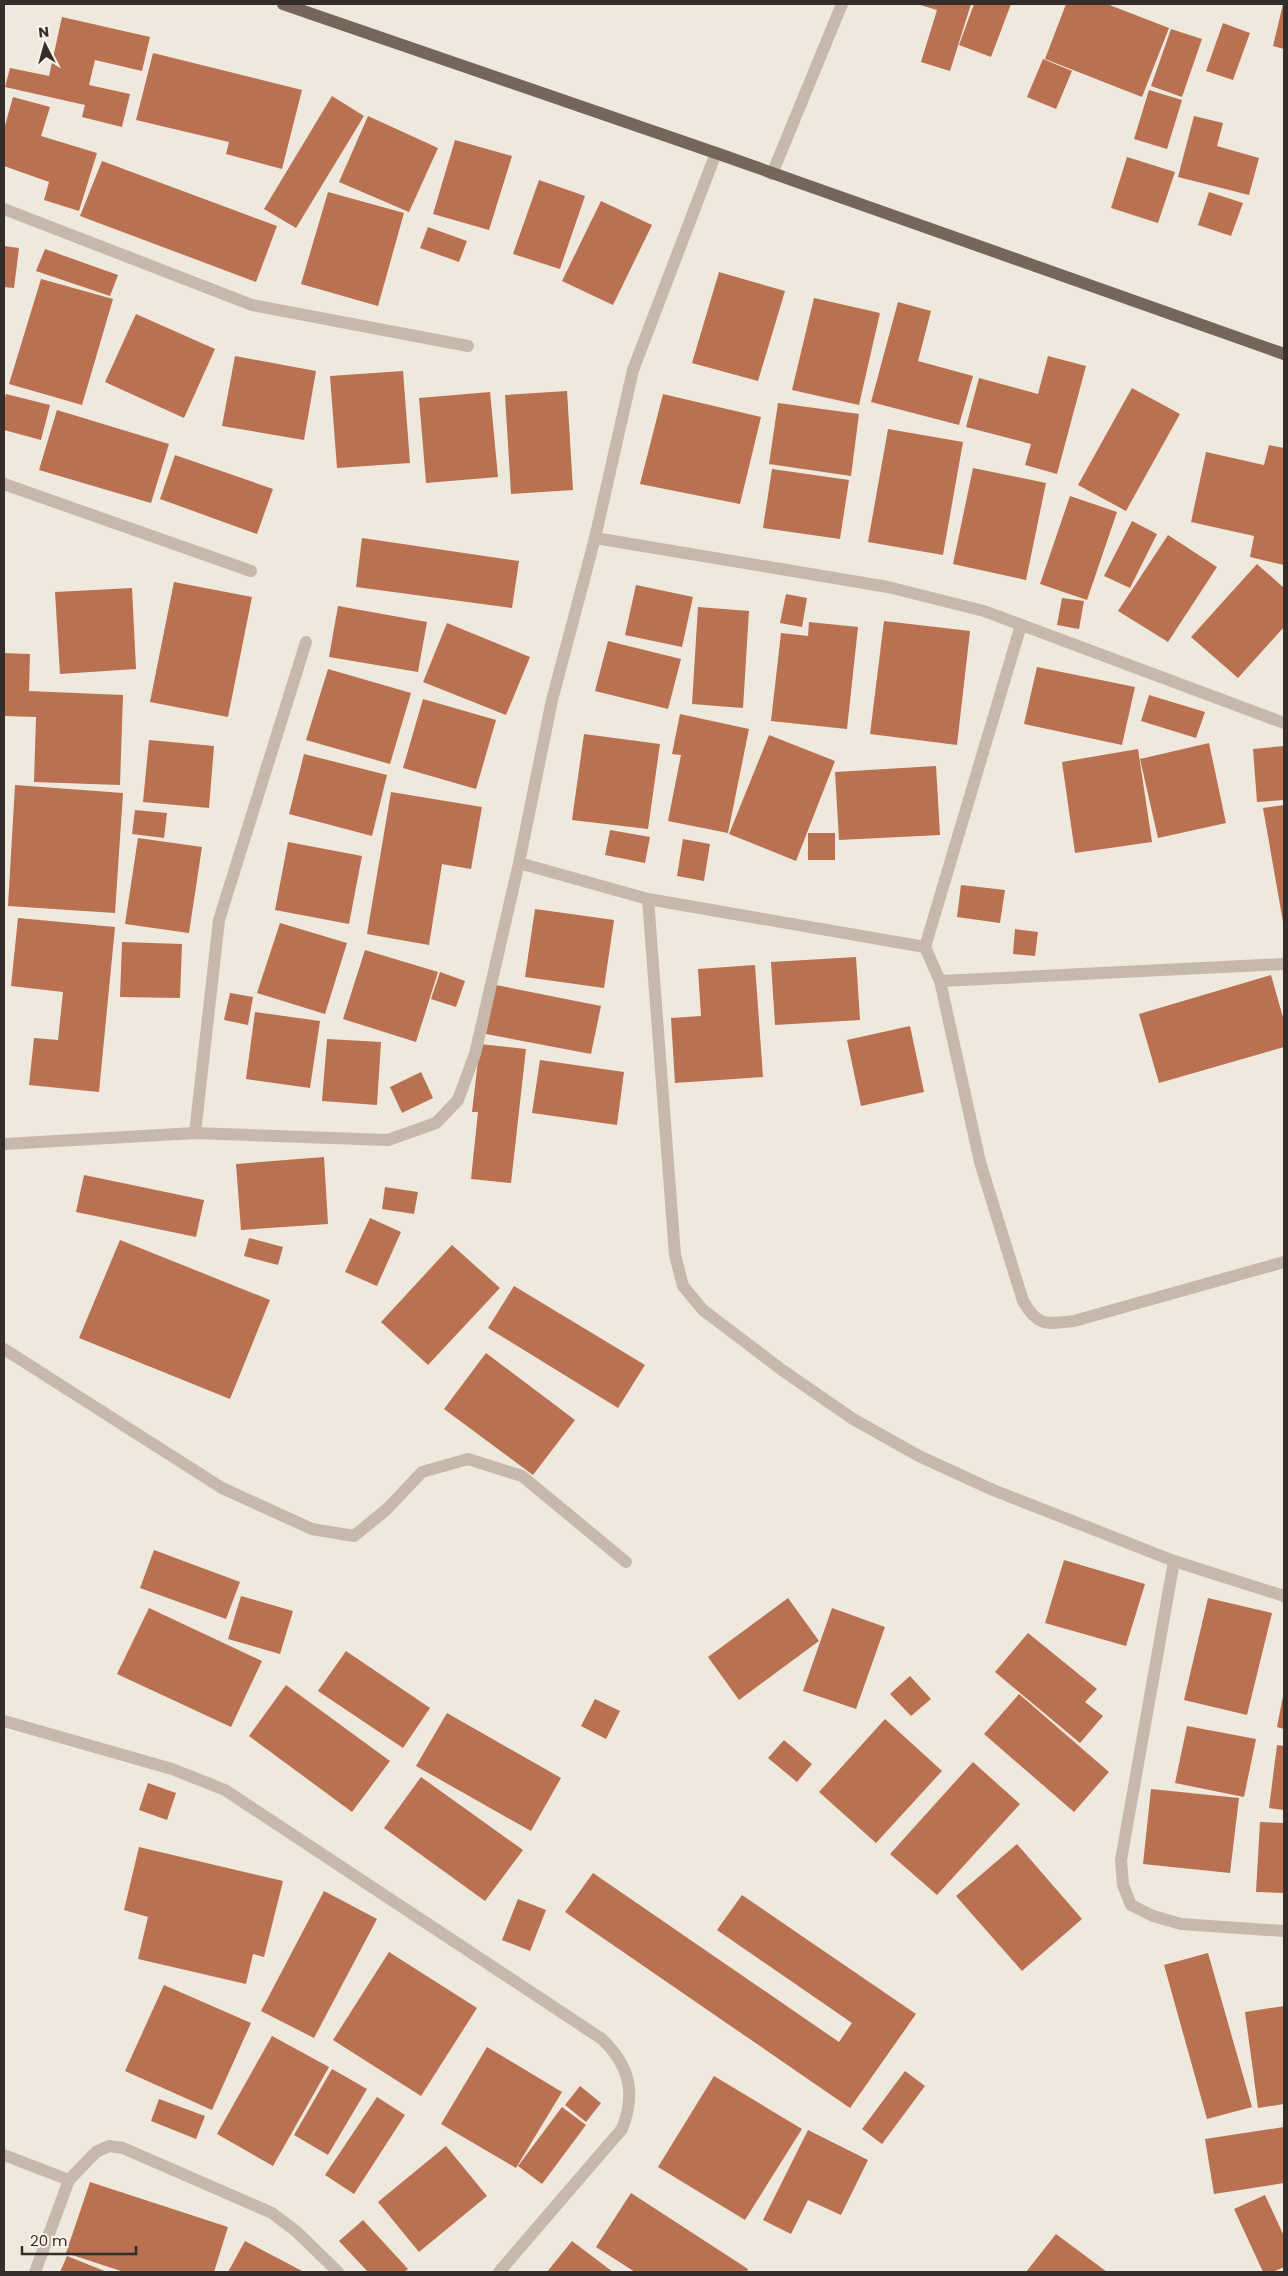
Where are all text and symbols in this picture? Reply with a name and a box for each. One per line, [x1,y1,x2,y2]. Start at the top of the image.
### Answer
north arrow [20,20,70,70]
text: N [37,22,50,43]
scale bar [22,2224,136,2256]
text: 20 m [30,2230,68,2251]

